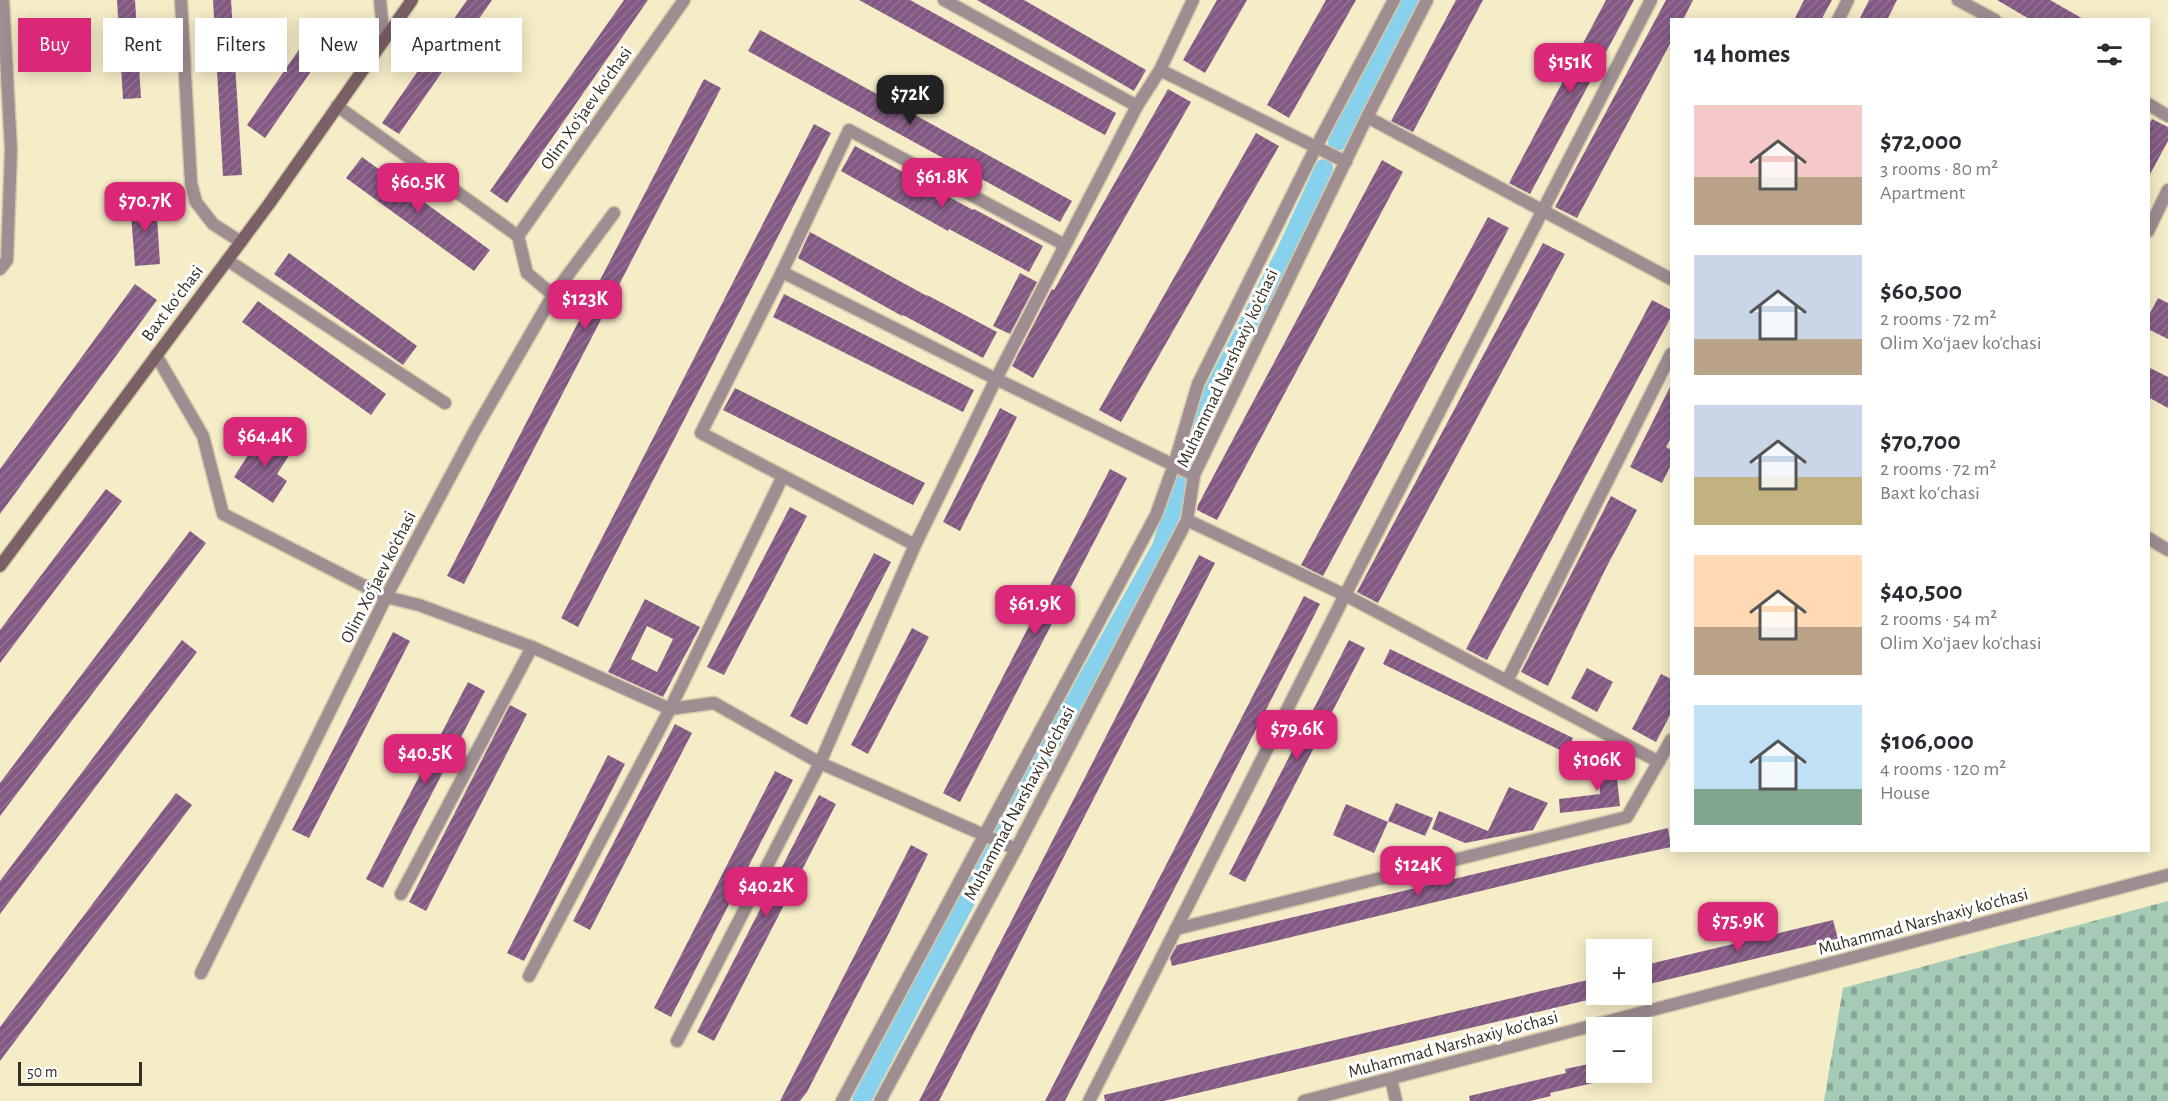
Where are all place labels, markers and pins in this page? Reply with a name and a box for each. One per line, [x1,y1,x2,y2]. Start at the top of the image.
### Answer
pin: $151K [1528,43,1612,94]
pin: $72K [874,75,946,126]
pin: $61.8K [893,158,991,209]
pin: $60.5K [369,163,467,214]
pin: $70.7K [96,182,194,233]
pin: $123K [543,280,627,331]
pin: $64.4K [216,417,314,468]
pin: $61.9K [986,585,1084,636]
pin: $79.6K [1248,710,1346,761]
pin: $40.5K [376,734,474,785]
pin: $106K [1555,741,1639,792]
pin: $124K [1376,846,1460,897]
pin: $40.2K [717,867,815,918]
pin: $75.9K [1689,902,1787,953]

